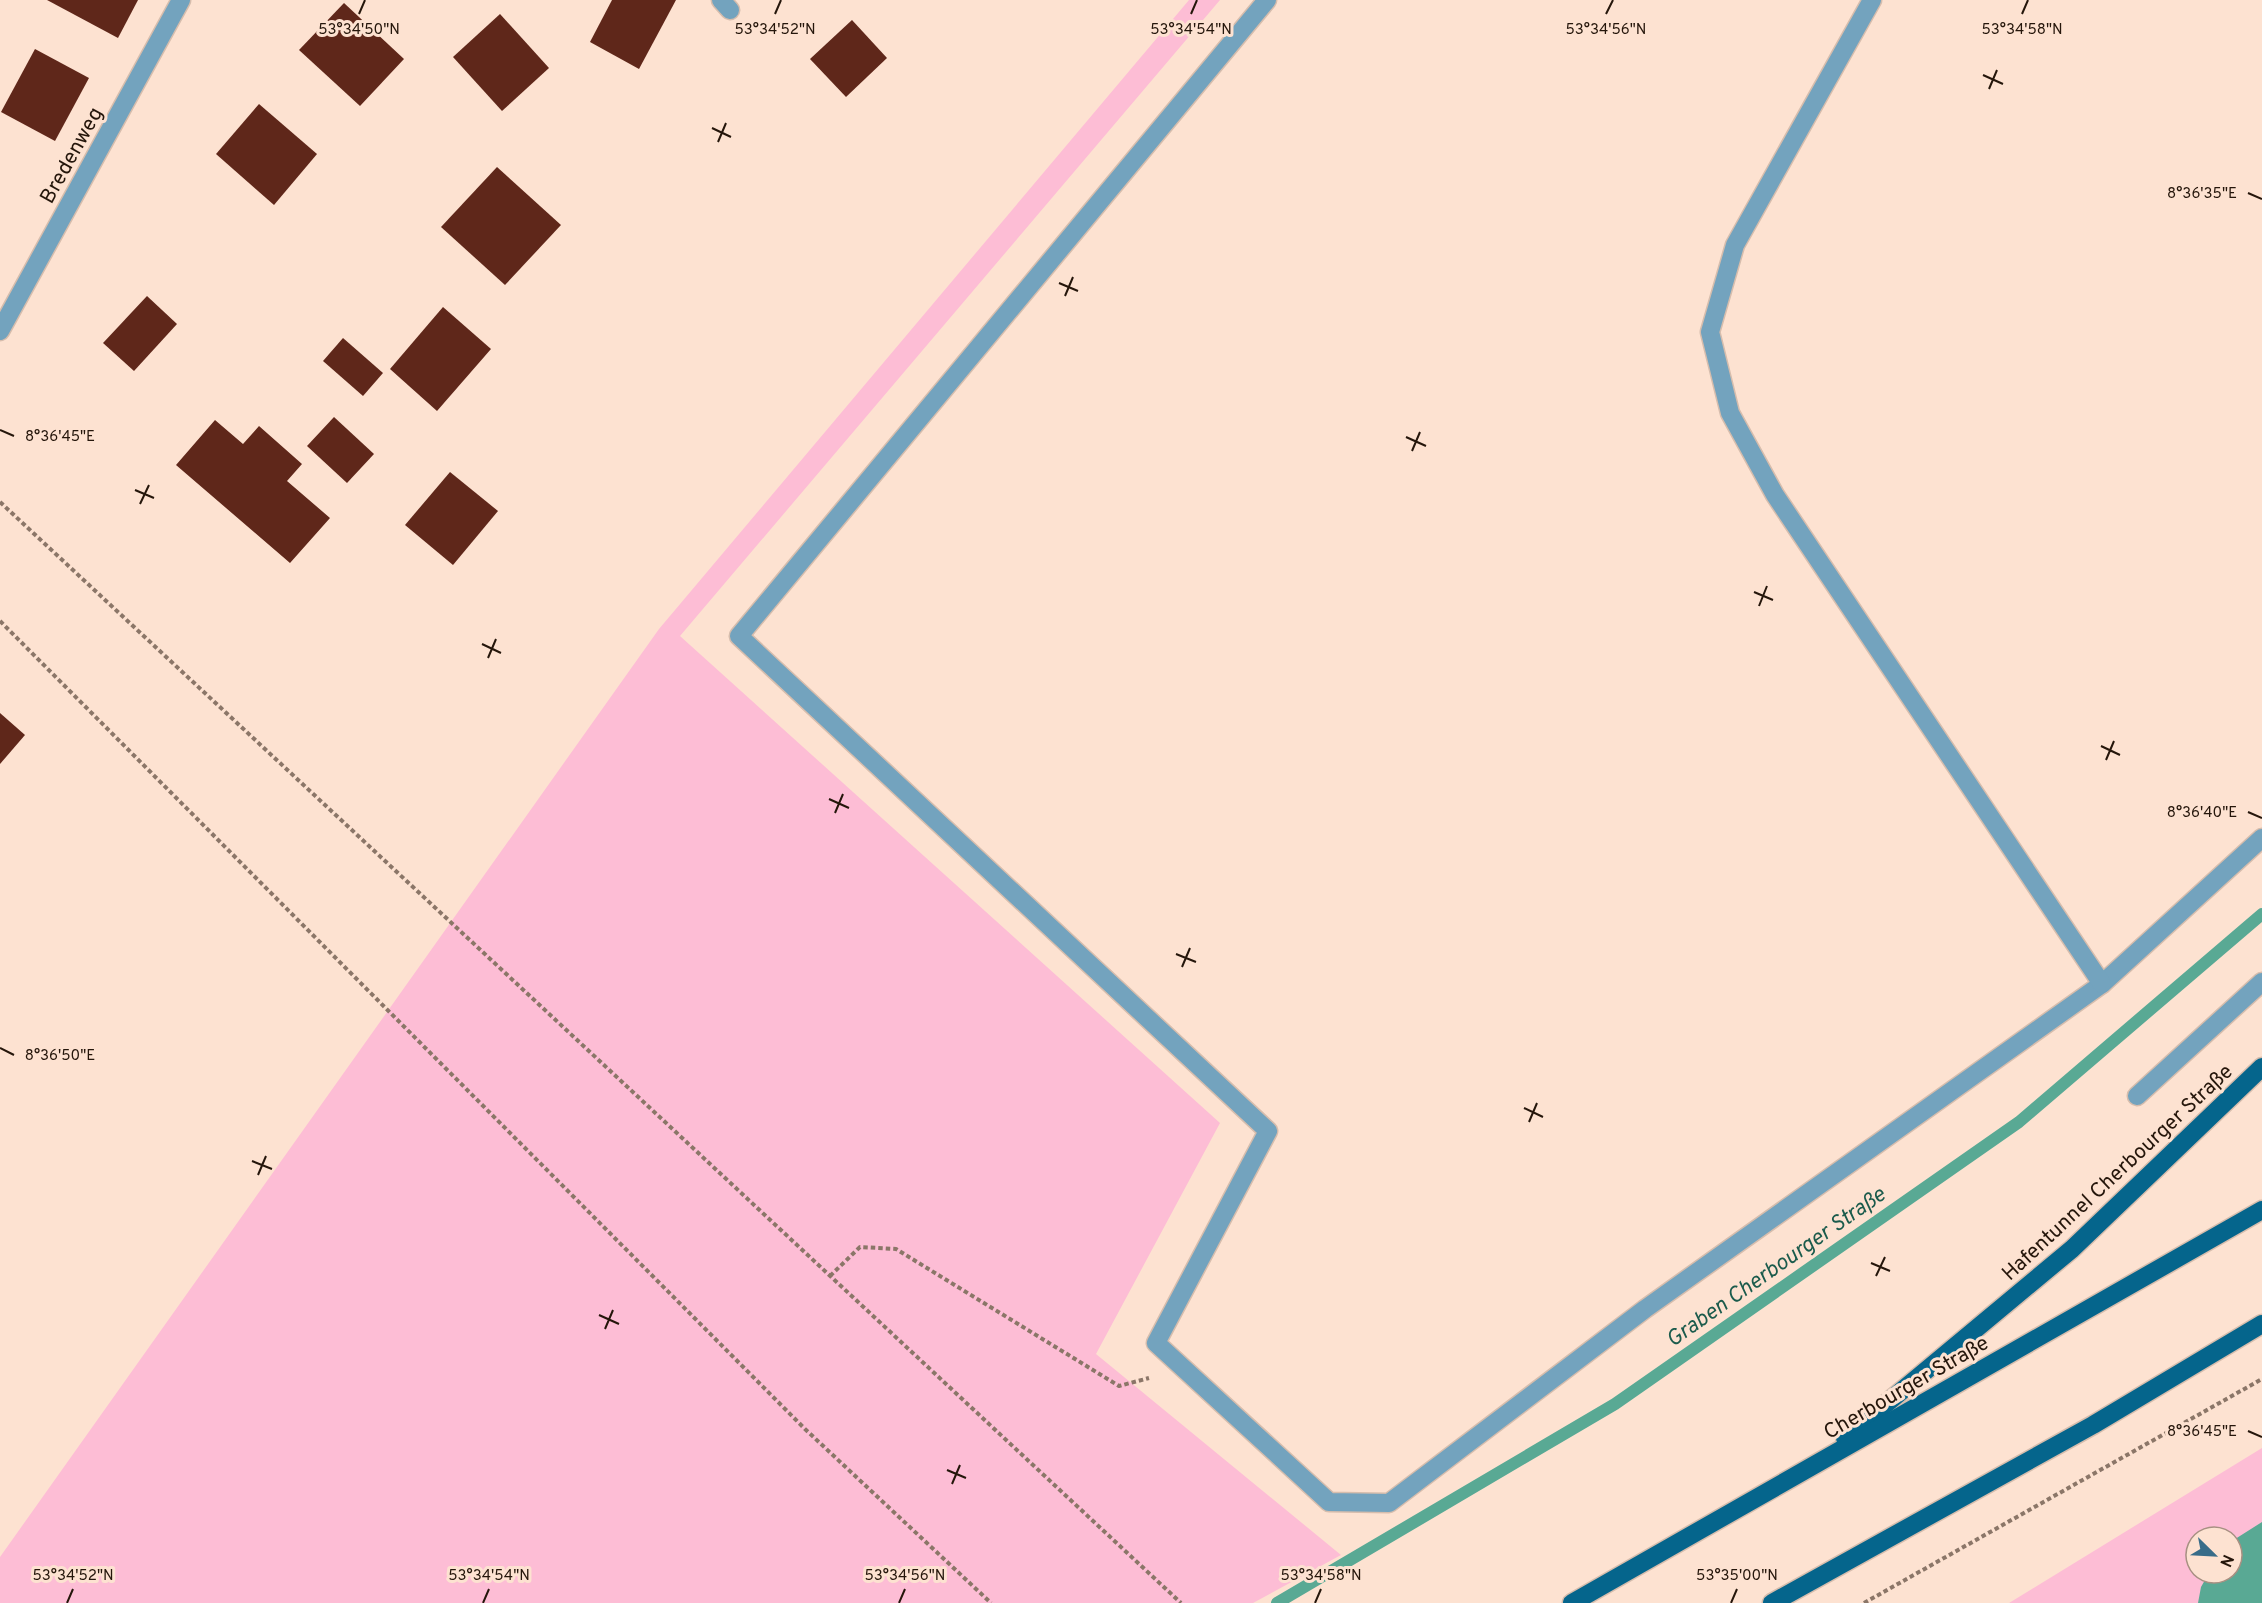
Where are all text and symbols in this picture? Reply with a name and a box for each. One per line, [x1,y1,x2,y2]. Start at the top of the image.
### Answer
text: 53°34'50"N [318,21,400,40]
text: 53°34'52"N [734,21,816,40]
text: 53°34'54"N [1150,21,1232,40]
text: 53°34'56"N [1566,21,1646,40]
text: 53°34'58"N [1981,21,2063,40]
street label: Bredenweg [35,103,110,209]
text: 8°36'35"E [2167,185,2237,204]
text: 8°36'45"E [25,428,95,447]
text: 8°36'40"E [2167,804,2237,823]
text: 8°36'50"E [25,1047,95,1066]
street label: Hafentunnel Cherbourger Straße [1997,1059,2239,1287]
water label: Graben Cherbourger Straße [1661,1182,1892,1354]
street label: Cherbourger Straße [1819,1330,1994,1447]
text: 8°36'45"E [2167,1423,2237,1442]
north arrow [2184,1525,2244,1585]
text: N [2214,1551,2237,1570]
text: 53°34'52"N [32,1567,114,1586]
text: 53°34'54"N [448,1567,530,1586]
text: 53°34'56"N [865,1567,945,1586]
text: 53°34'58"N [1280,1567,1362,1586]
text: 53°35'00"N [1696,1567,1778,1586]

